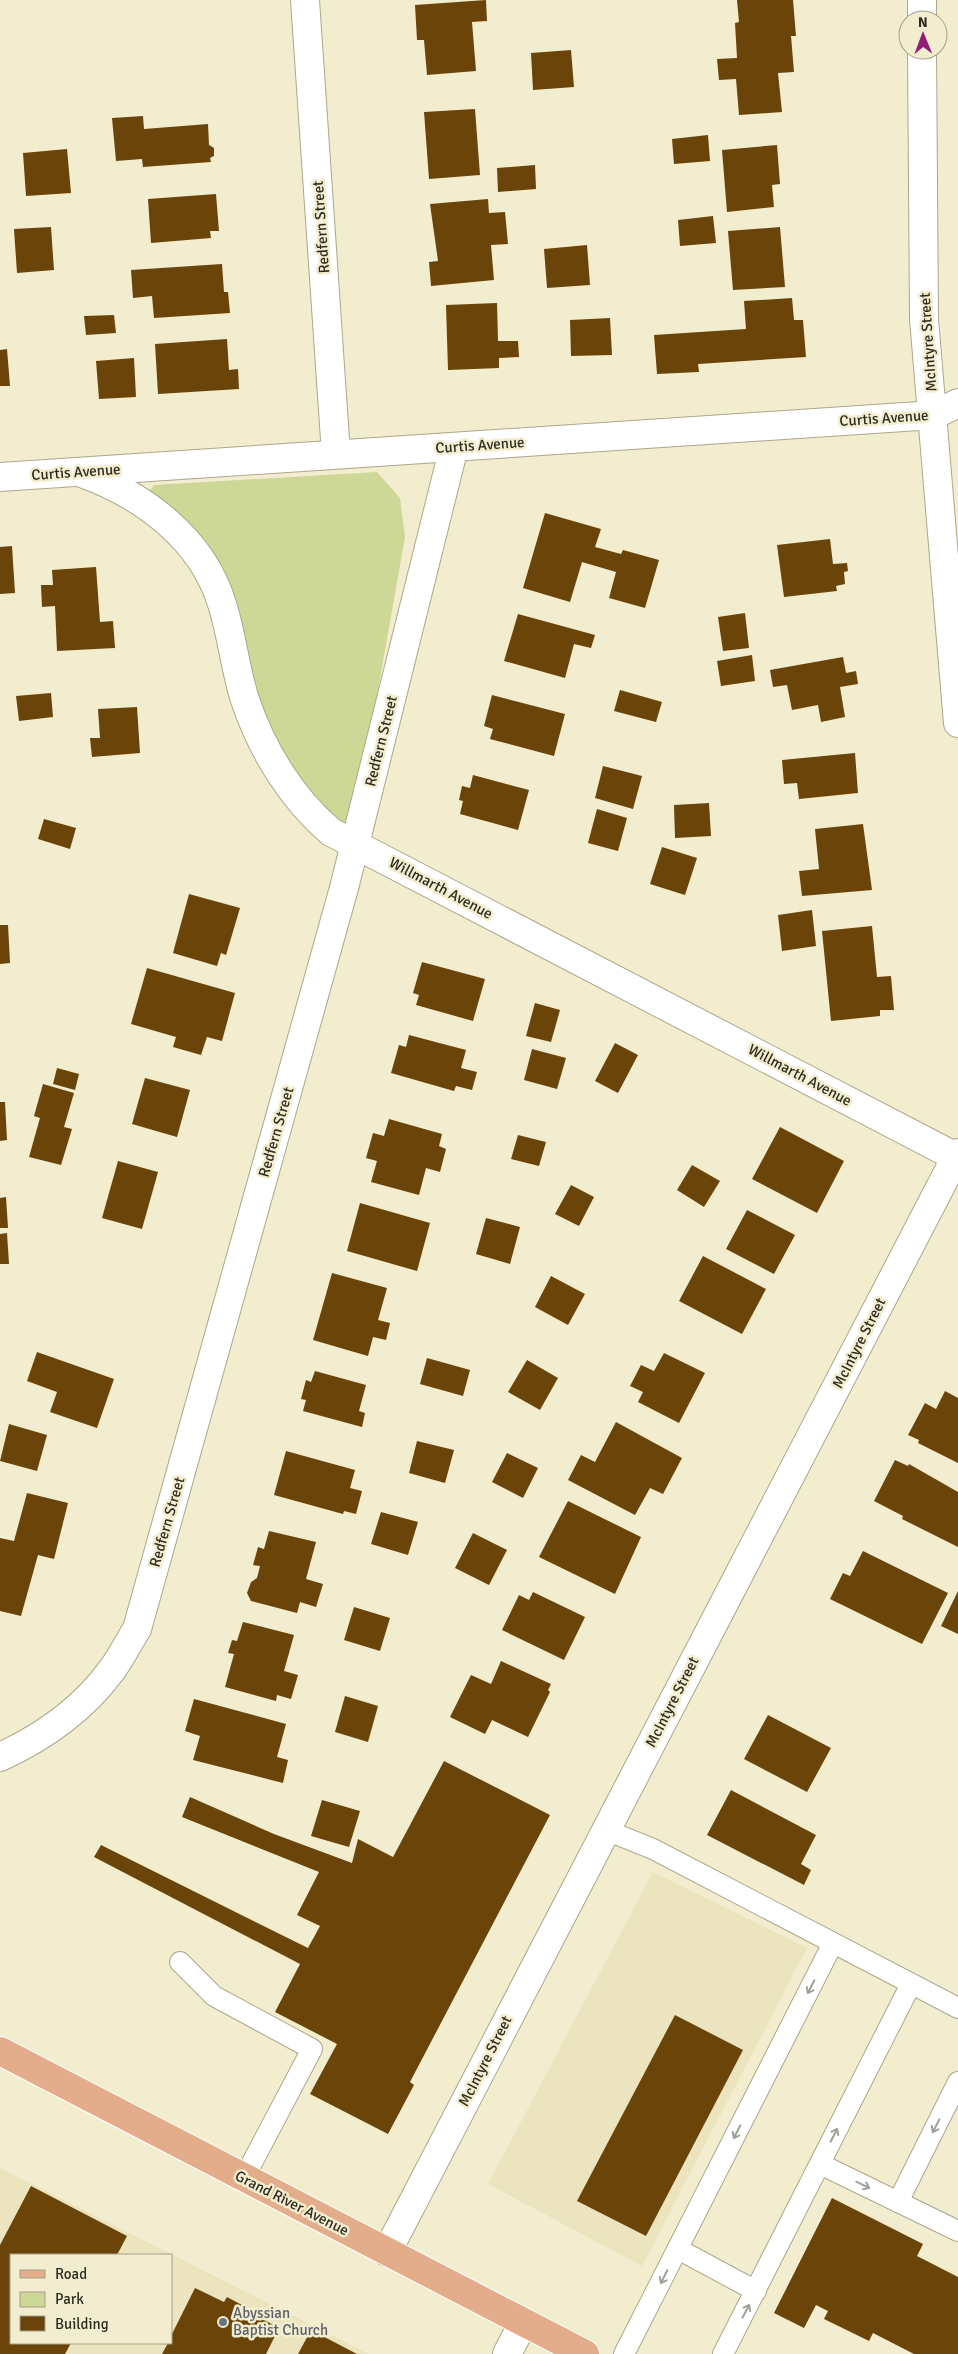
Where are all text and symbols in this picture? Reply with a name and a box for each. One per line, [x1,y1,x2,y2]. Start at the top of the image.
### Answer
north arrow [898,10,948,60]
text: N [918,14,928,31]
street label: Redfern Street [309,180,333,274]
street label: McIntyre Street [916,292,940,392]
street label: Curtis Avenue [839,406,929,430]
street label: Curtis Avenue [435,433,525,457]
street label: Curtis Avenue [31,460,121,484]
street label: Redfern Street [361,694,401,788]
street label: Willmarth Avenue [386,853,496,923]
street label: Willmarth Avenue [745,1040,855,1110]
street label: Redfern Street [255,1085,297,1179]
street label: McIntyre Street [828,1295,890,1391]
street label: Redfern Street [146,1475,188,1569]
street label: McIntyre Street [641,1654,703,1750]
one-way arrow [806,1979,816,1994]
street label: McIntyre Street [454,2013,516,2109]
one-way arrow [931,2118,940,2133]
one-way arrow [732,2124,742,2139]
one-way arrow [829,2127,839,2142]
street label: Grand River Avenue [232,2167,352,2239]
one-way arrow [856,2180,871,2190]
legend [10,2254,172,2344]
text: Road [55,2265,87,2283]
one-way arrow [659,2269,668,2284]
text: Park [55,2290,84,2308]
place label: Abyssian Baptist Church [233,2304,328,2339]
one-way arrow [742,2304,751,2319]
text: Building [55,2315,109,2333]
marker: Abyssian Baptist Church [217,2316,229,2328]

